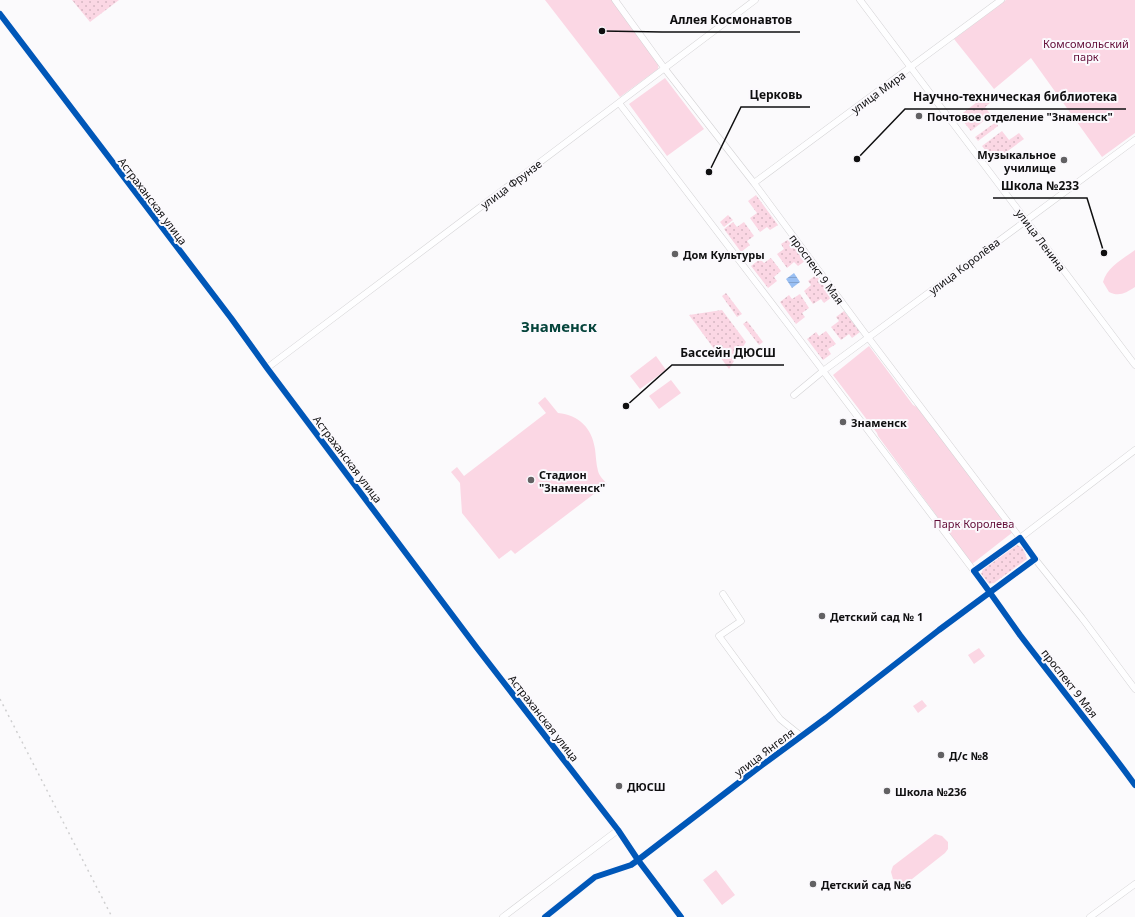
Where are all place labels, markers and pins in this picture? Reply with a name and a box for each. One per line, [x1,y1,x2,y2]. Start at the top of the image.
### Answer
callout: Аллея Космонавтов [662,8,800,32]
callout: Церковь [741,83,810,107]
callout: Научно-техническая библиотека [905,85,1126,109]
place label: Почтовое отделение "Знаменск" [927,109,1113,124]
marker: Почтовое отделение "Знаменск" [914,111,924,121]
place label: Музыкальное училище [977,147,1056,175]
marker: Музыкальное училище [1059,155,1069,165]
callout: Школа №233 [993,174,1087,198]
place label: Дом Культуры [683,247,765,262]
marker: Дом Культуры [670,249,680,259]
callout: Бассейн ДЮСШ [672,341,784,365]
place label: Знаменск [851,415,907,430]
marker: Знаменск [838,417,848,427]
place label: Стадион "Знаменск" [539,467,605,495]
marker: Стадион "Знаменск" [526,475,536,485]
place label: Детский сад № 1 [830,609,923,624]
marker: Детский сад № 1 [817,611,827,621]
place label: Д/с №8 [949,748,988,763]
marker: Д/с №8 [936,750,946,760]
place label: ДЮСШ [627,779,666,794]
marker: ДЮСШ [614,781,624,791]
place label: Школа №236 [895,784,967,799]
marker: Школа №236 [882,786,892,796]
place label: Детский сад №6 [821,877,911,892]
marker: Детский сад №6 [808,879,818,889]

